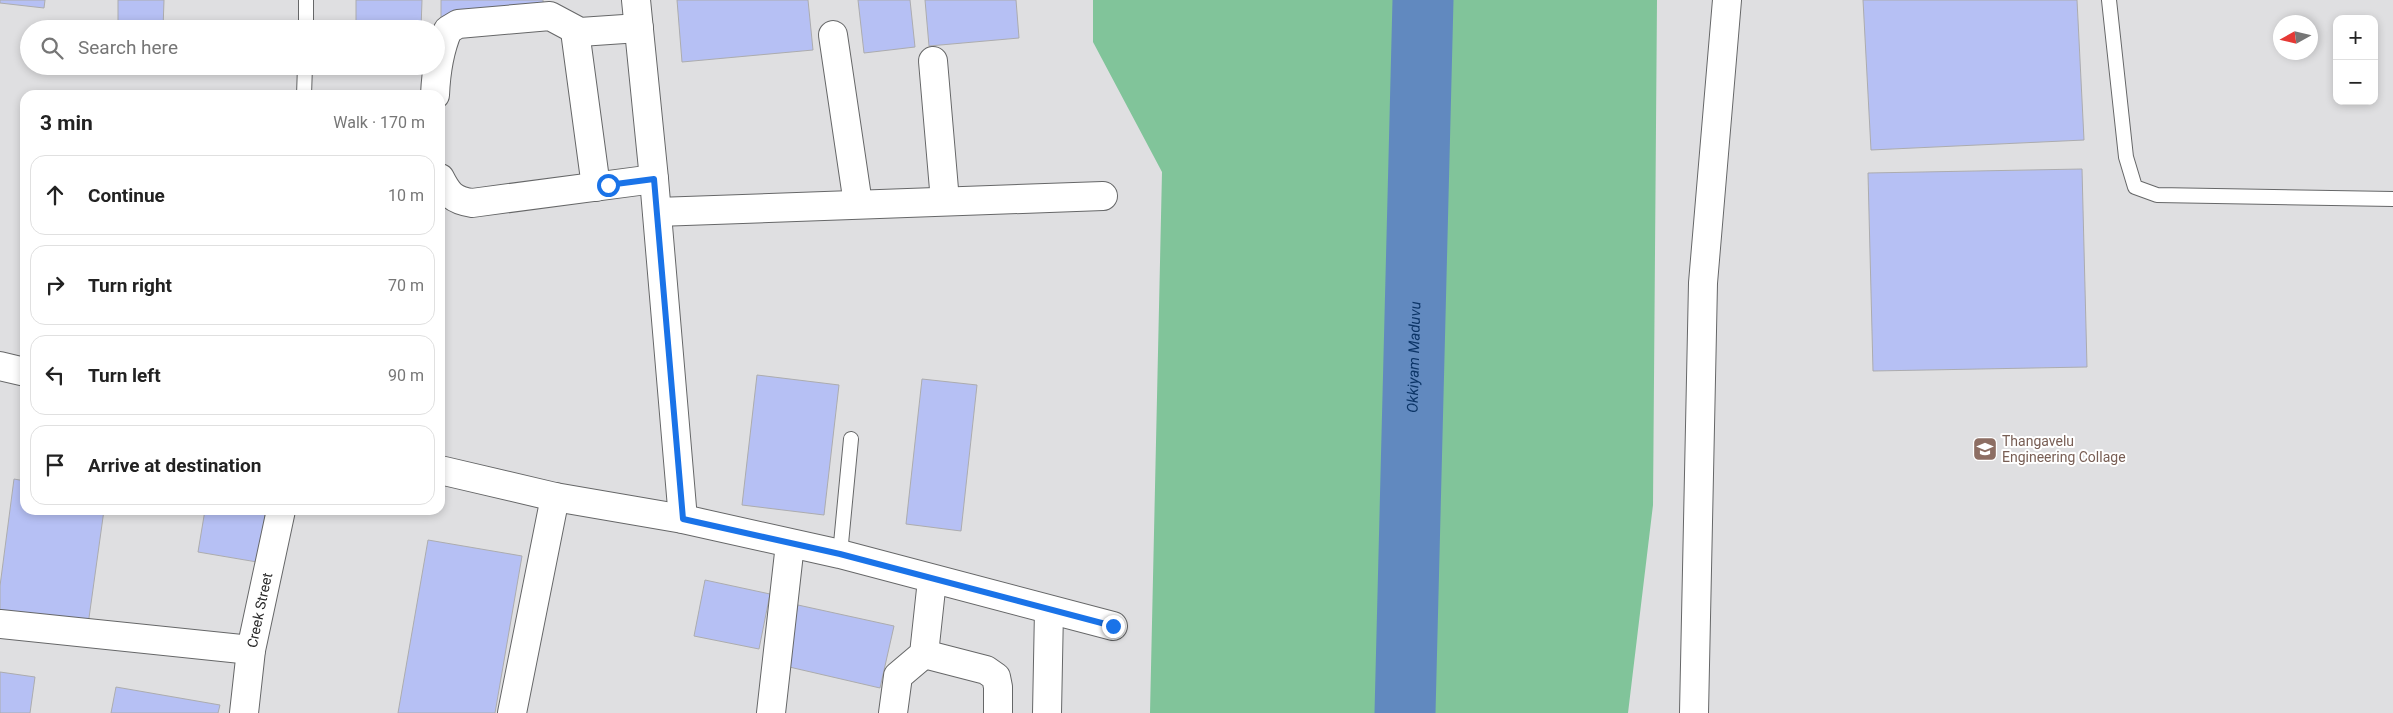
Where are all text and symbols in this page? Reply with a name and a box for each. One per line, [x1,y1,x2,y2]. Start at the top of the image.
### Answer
north arrow [2273,15,2318,60]
map controls [2333,15,2378,105]
button: + [2333,15,2378,60]
search box [20,20,445,75]
icon: search [38,34,66,62]
text: Search here [78,36,178,59]
button: − [2333,60,2378,105]
text: 3 min [40,111,93,135]
text: Walk · 170 m [333,113,425,132]
route start [597,174,620,197]
icon: ahead [41,181,69,209]
text: Continue [88,184,165,207]
text: 10 m [388,186,424,205]
icon: right [41,271,69,299]
text: Turn right [88,274,172,297]
text: 70 m [388,276,424,295]
water label: Okkiyam Maduvu [1404,301,1424,413]
icon: left [41,361,69,389]
text: Turn left [88,364,161,387]
text: 90 m [388,366,424,385]
place label: Thangavelu Engineering Collage [2002,433,2126,465]
school or university icon: Thangavelu Engineering Collage [1972,436,1998,462]
icon: arrive [41,451,69,479]
text: Arrive at destination [88,454,261,477]
street label: Creek Street [244,571,275,649]
route end [1102,615,1125,638]

